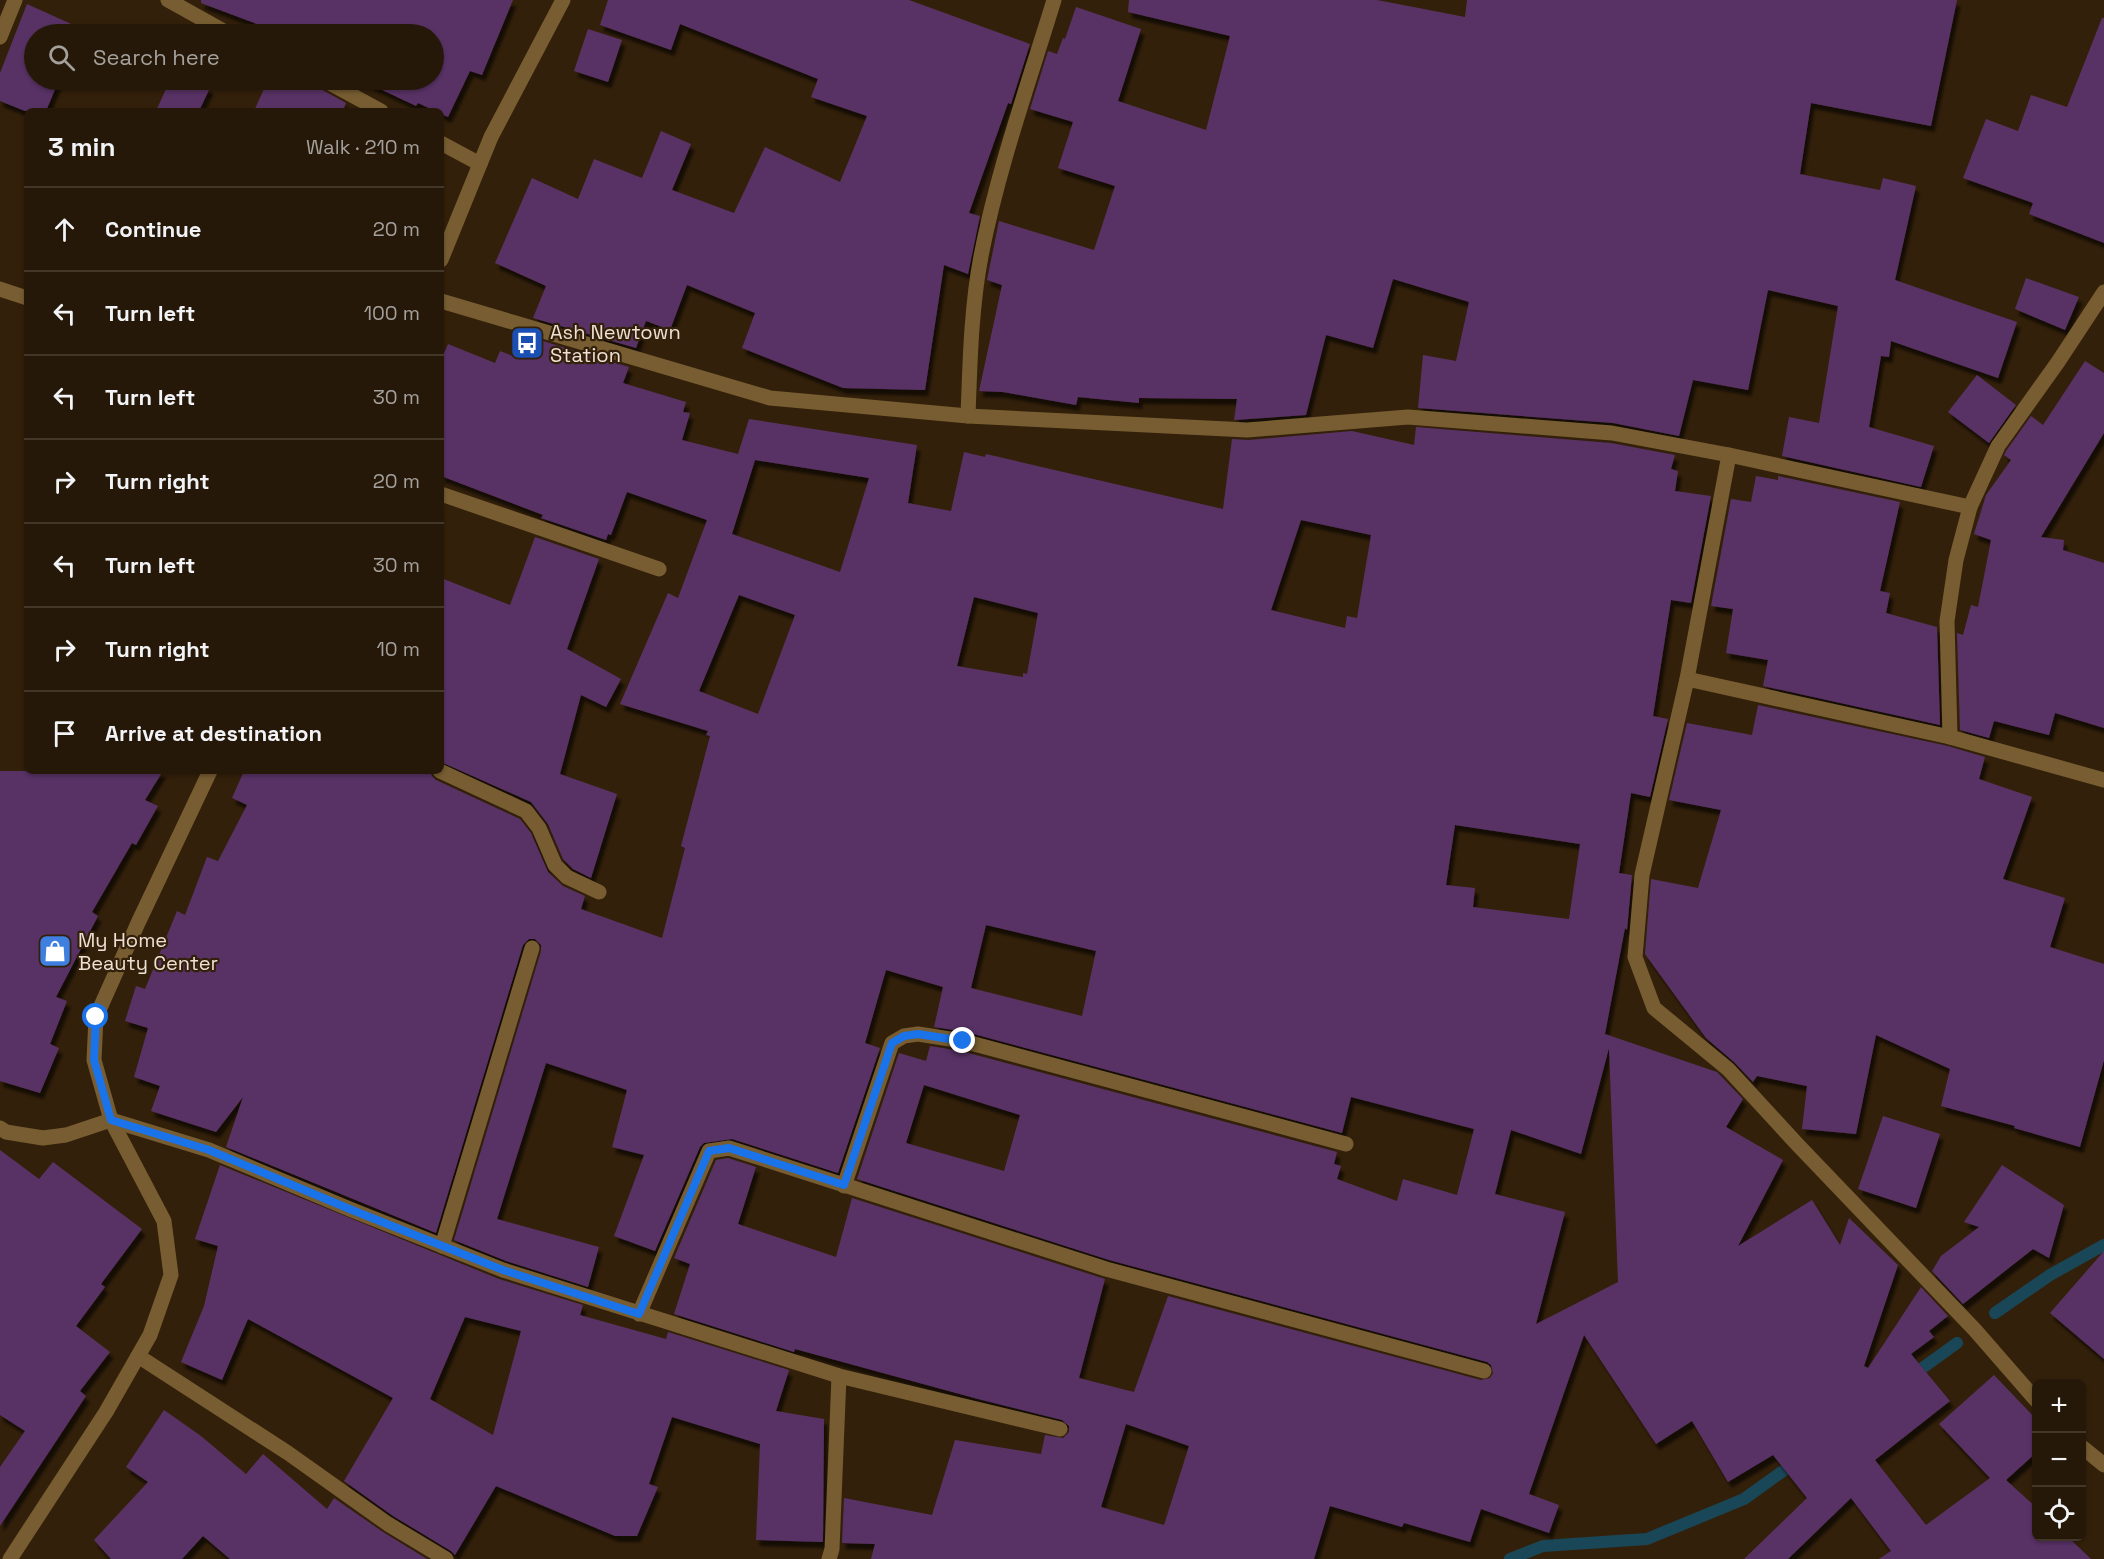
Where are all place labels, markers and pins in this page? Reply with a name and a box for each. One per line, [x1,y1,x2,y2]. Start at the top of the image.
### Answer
place label: Ash Newtown Station [550,319,681,368]
bus stop icon: Ash Newtown Station [509,325,545,361]
place label: My Home Beauty Center [78,927,218,976]
shop icon: My Home Beauty Center [37,933,73,969]

